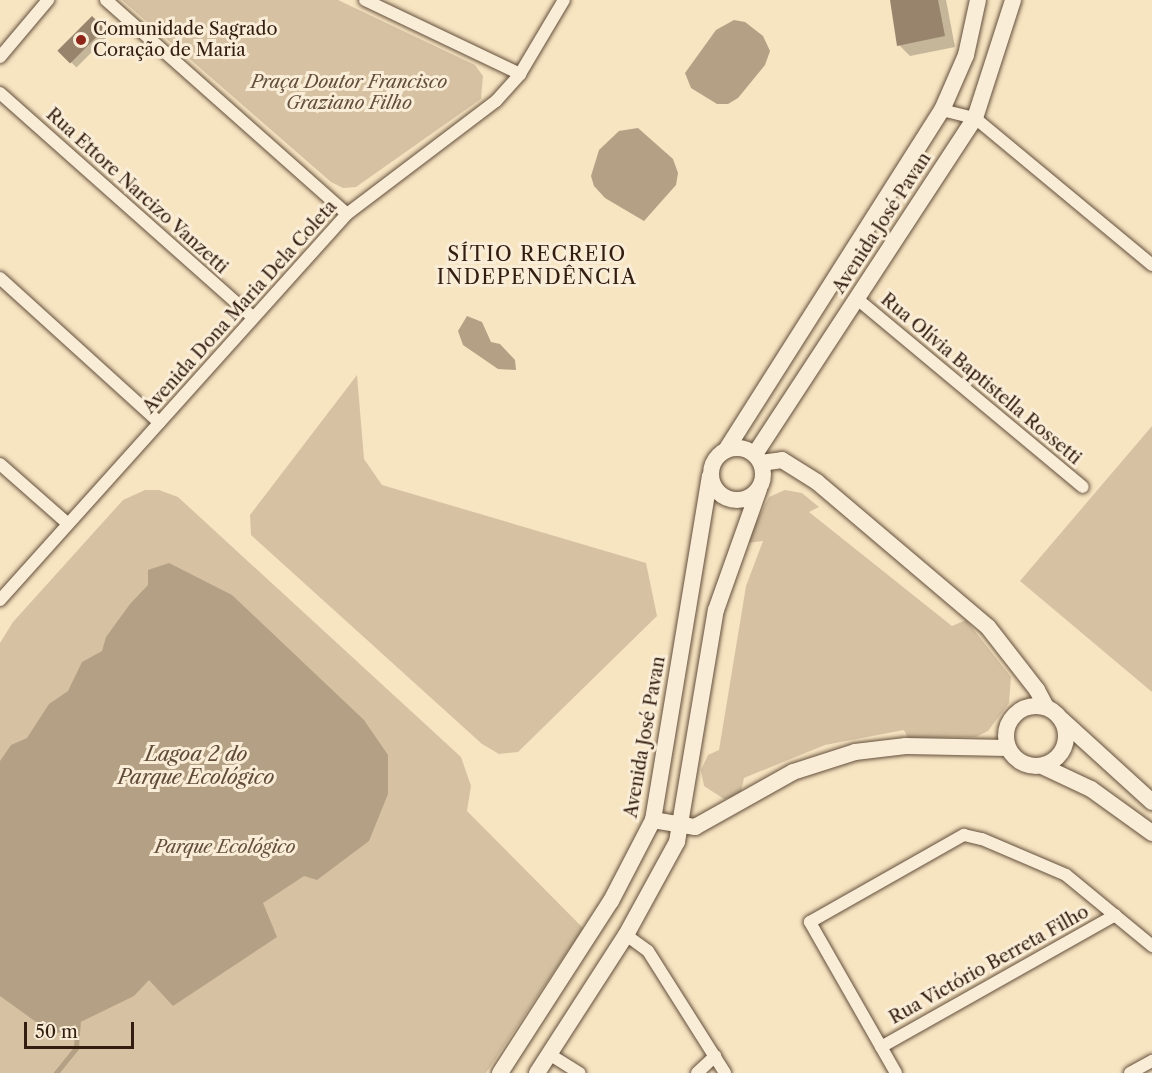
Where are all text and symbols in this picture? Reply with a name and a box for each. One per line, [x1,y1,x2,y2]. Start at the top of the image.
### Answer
place label: Comunidade Sagrado Coração de Maria [93,19,277,62]
marker: Comunidade Sagrado Coração de Maria [74,33,88,47]
park label: Praça Doutor Francisco Graziano Filho [251,72,447,115]
street label: Rua Ettore Narcizo Vanzetti [41,103,233,279]
street label: Avenida José Pavan [828,148,936,298]
street label: Avenida Dona Maria Dela Coleta [138,196,342,418]
district label: SÍTIO RECREIO INDEPENDÊNCIA [437,243,637,290]
street label: Rua Olívia Baptistella Rossetti [876,289,1086,469]
street label: Avenida José Pavan [620,654,670,820]
water label: Lagoa 2 do Parque Ecológico [118,743,274,790]
park label: Parque Ecológico [155,836,295,858]
street label: Rua Victório Berreta Filho [885,901,1093,1029]
scale bar [27,1010,136,1048]
text: 50 m [35,1021,78,1043]

